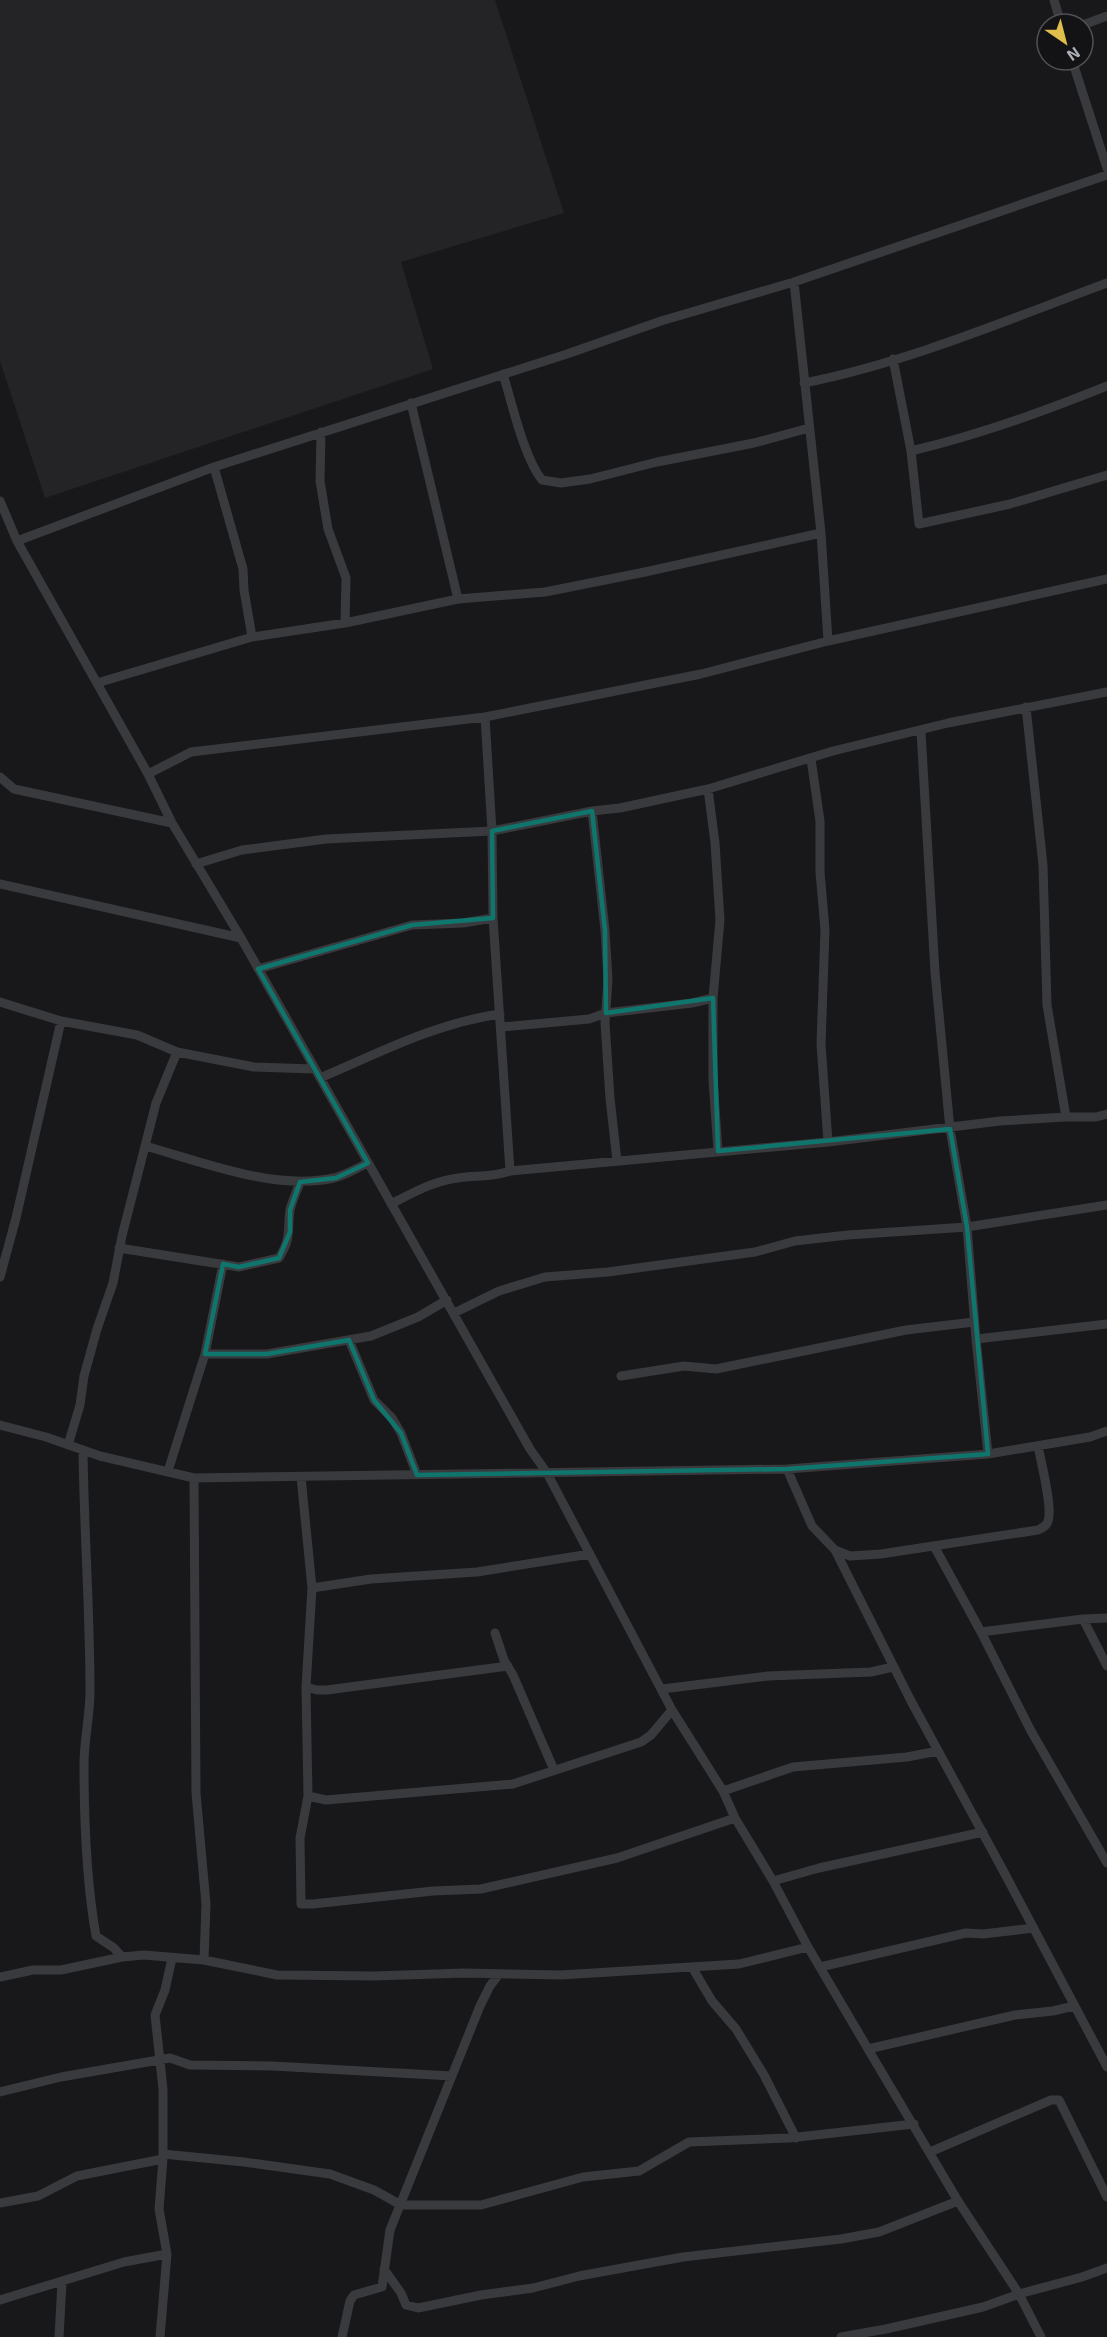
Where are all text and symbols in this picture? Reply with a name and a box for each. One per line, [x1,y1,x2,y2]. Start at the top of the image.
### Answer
north arrow [1035,12,1095,72]
text: N [1064,44,1084,66]

